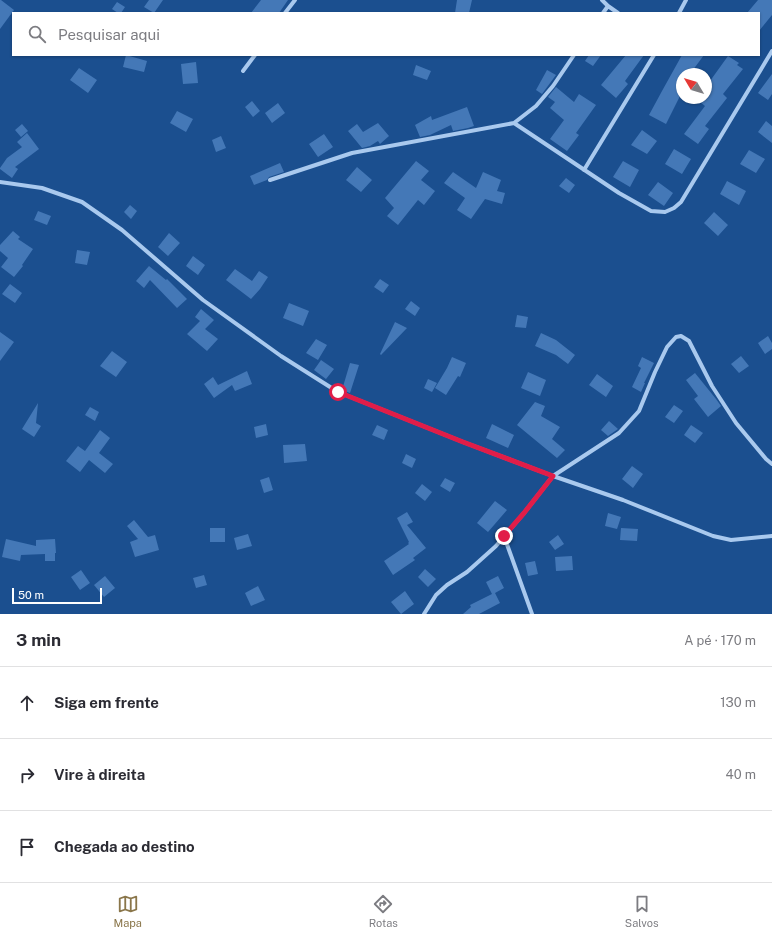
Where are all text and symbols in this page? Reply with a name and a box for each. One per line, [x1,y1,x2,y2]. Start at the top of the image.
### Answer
search box [12,12,760,56]
icon: search [26,23,48,45]
text: Pesquisar aqui [58,26,160,43]
north arrow [676,68,712,104]
route start [329,383,347,401]
route end [495,527,513,545]
scale bar [12,586,102,605]
text: 50 m [18,589,44,601]
text: 3 min [16,630,61,650]
text: A pé · 170 m [684,633,756,648]
icon: ahead [16,692,38,714]
text: Siga em frente [54,694,159,711]
text: 130 m [720,695,756,710]
icon: right [16,764,38,786]
text: Vire à direita [54,766,145,783]
text: 40 m [725,767,756,782]
icon: arrive [16,836,38,858]
text: Chegada ao destino [54,838,195,855]
tab: Mapa [113,893,142,929]
tab: Rotas [369,893,398,929]
tab: Salvos [625,893,659,929]

